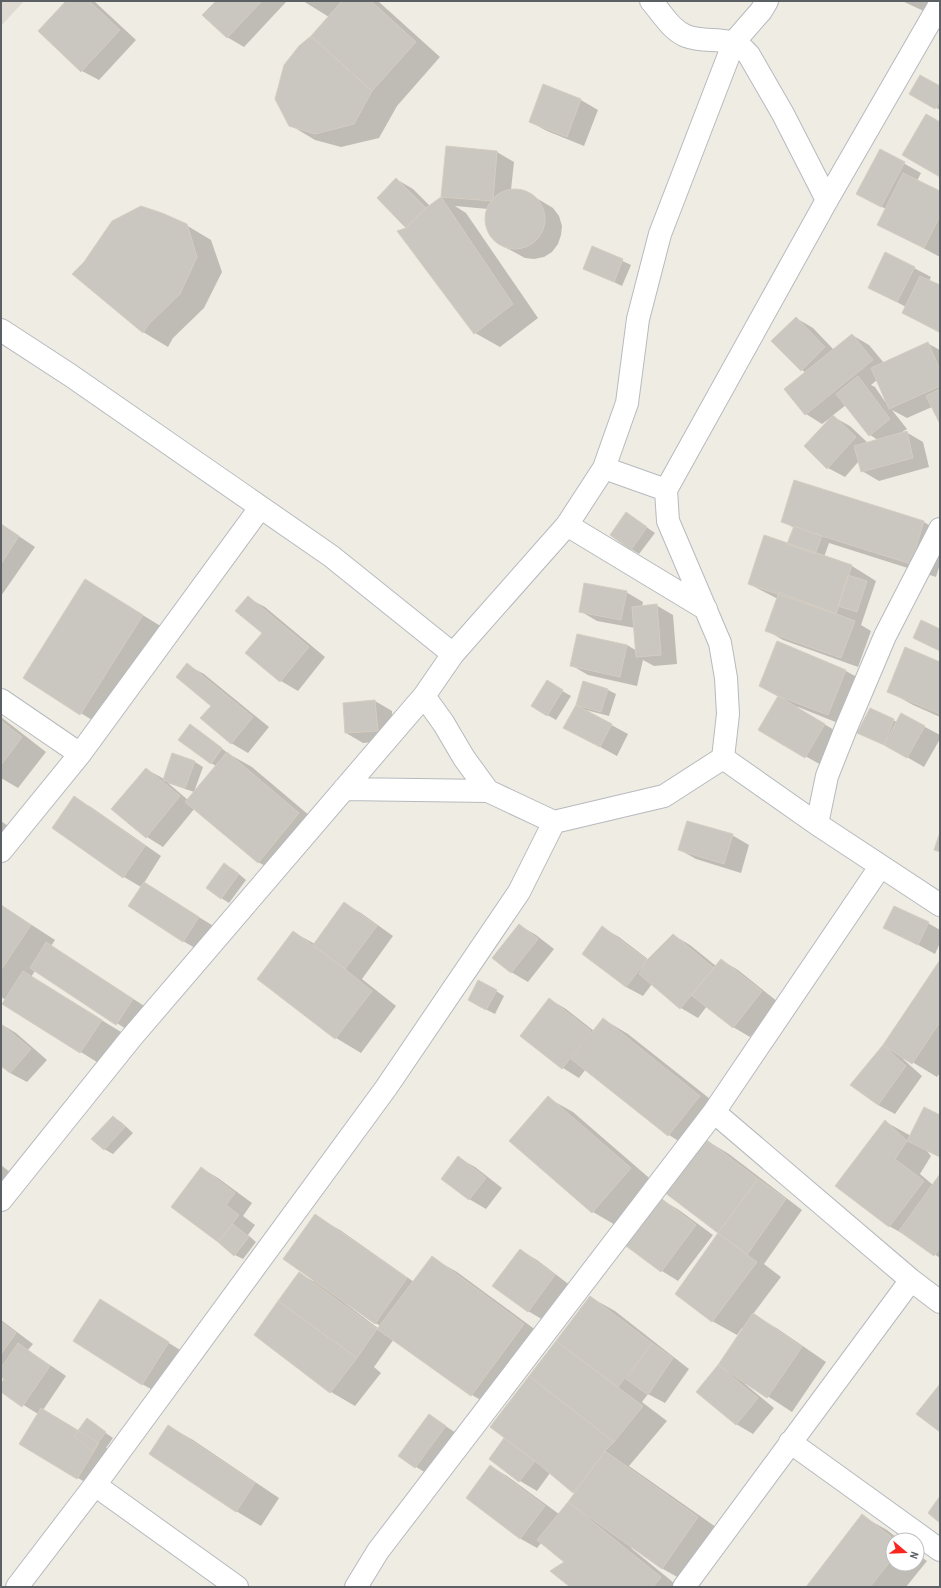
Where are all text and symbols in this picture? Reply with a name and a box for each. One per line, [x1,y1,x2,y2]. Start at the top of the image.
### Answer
north arrow [885,1532,925,1572]
text: N [907,1550,922,1561]

